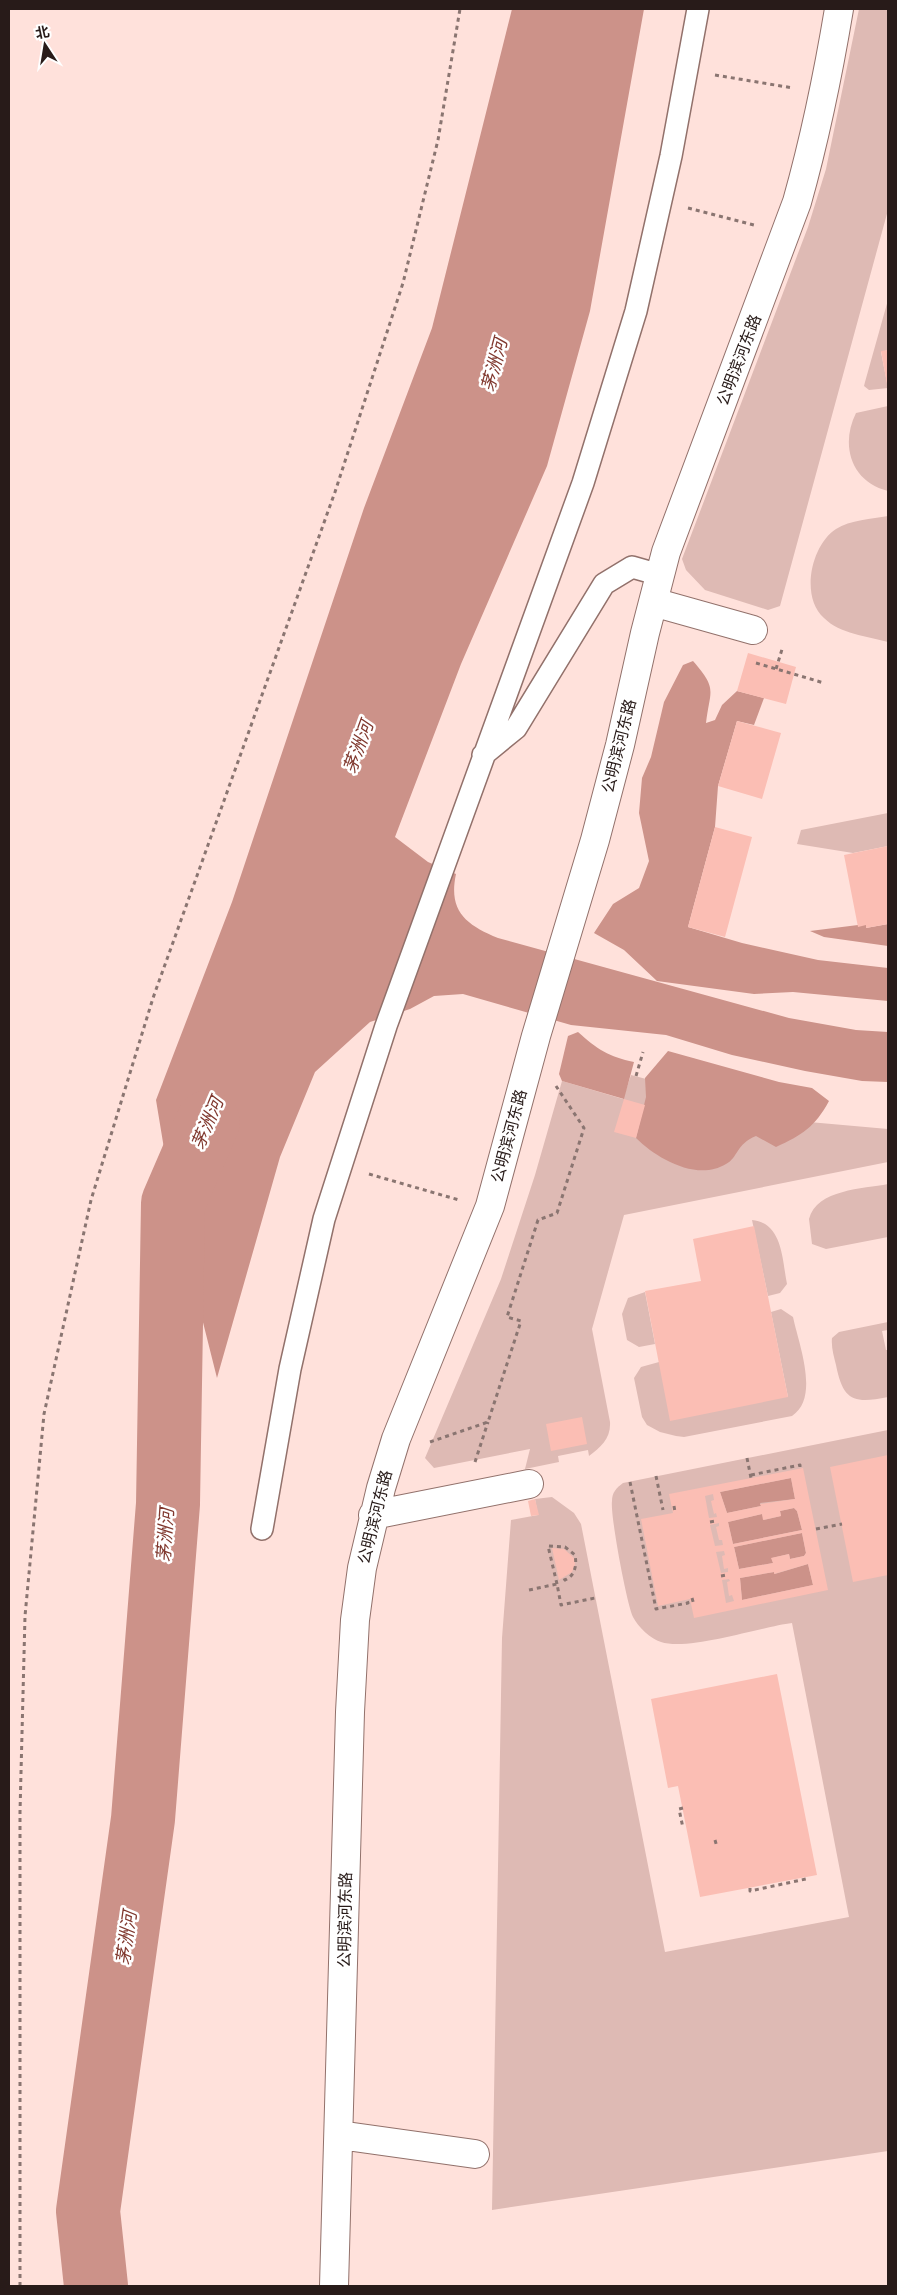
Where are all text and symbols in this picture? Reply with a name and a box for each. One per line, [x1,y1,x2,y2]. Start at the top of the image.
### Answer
north arrow [20,20,70,70]
text: 北 [34,23,51,42]
street label: 公明滨河东路 [713,312,765,408]
water label: 茅洲河 [477,333,512,394]
street label: 公明滨河东路 [598,697,640,795]
water label: 茅洲河 [339,715,378,776]
street label: 公明滨河东路 [487,1087,531,1185]
water label: 茅洲河 [187,1091,228,1152]
street label: 公明滨河东路 [354,1468,396,1566]
water label: 茅洲河 [153,1504,178,1563]
street label: 公明滨河东路 [335,1872,355,1968]
water label: 茅洲河 [112,1907,141,1966]

